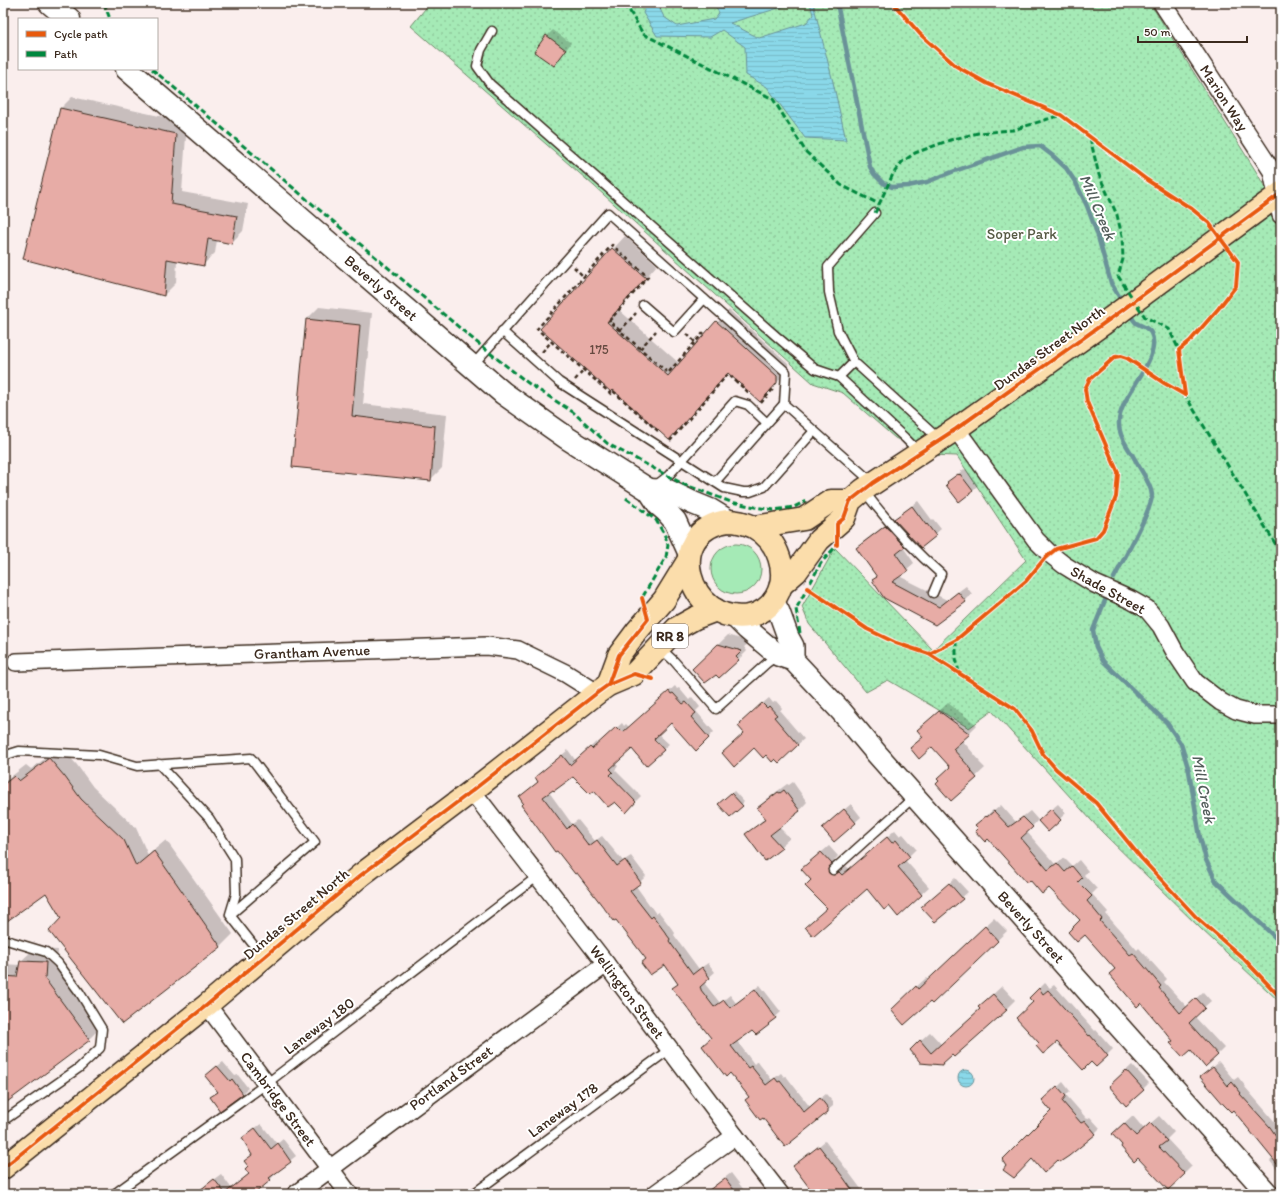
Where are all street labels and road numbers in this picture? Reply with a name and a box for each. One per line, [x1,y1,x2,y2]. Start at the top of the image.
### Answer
street label: Marion Way [1196,61,1252,135]
street label: Beverly Street [341,251,422,325]
street label: Dundas Street North [990,302,1108,394]
street label: Shade Street [1067,562,1149,618]
road number: RR 8 [652,624,688,648]
street label: Grantham Avenue [254,641,370,663]
street label: Dundas Street North [239,864,353,964]
street label: Beverly Street [994,887,1068,967]
street label: Wellington Street [586,942,668,1043]
street label: Laneway 180 [280,994,358,1058]
street label: Portland Street [406,1041,497,1114]
street label: Cambridge Street [236,1048,320,1150]
street label: Laneway 178 [525,1079,601,1141]

